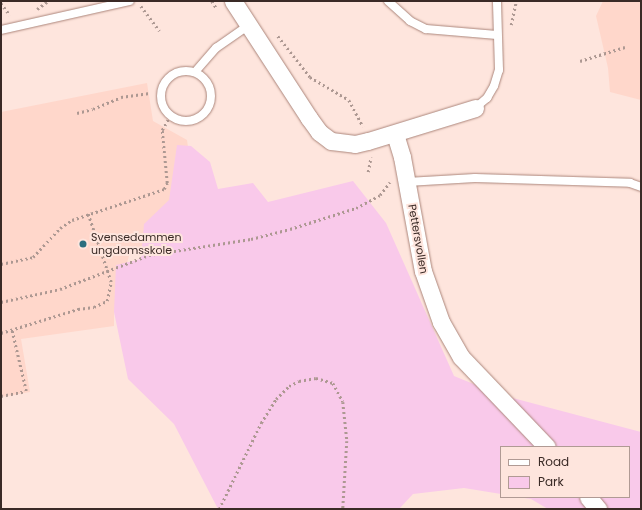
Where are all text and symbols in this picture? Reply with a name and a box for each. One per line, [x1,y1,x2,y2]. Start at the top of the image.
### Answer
street label: Pettersvollen [405,203,431,275]
place label: Svensedammen ungdomsskole [91,231,181,257]
marker: Svensedammen ungdomsskole [78,239,88,249]
legend [500,446,630,498]
text: Road [538,453,569,470]
text: Park [538,473,564,490]

